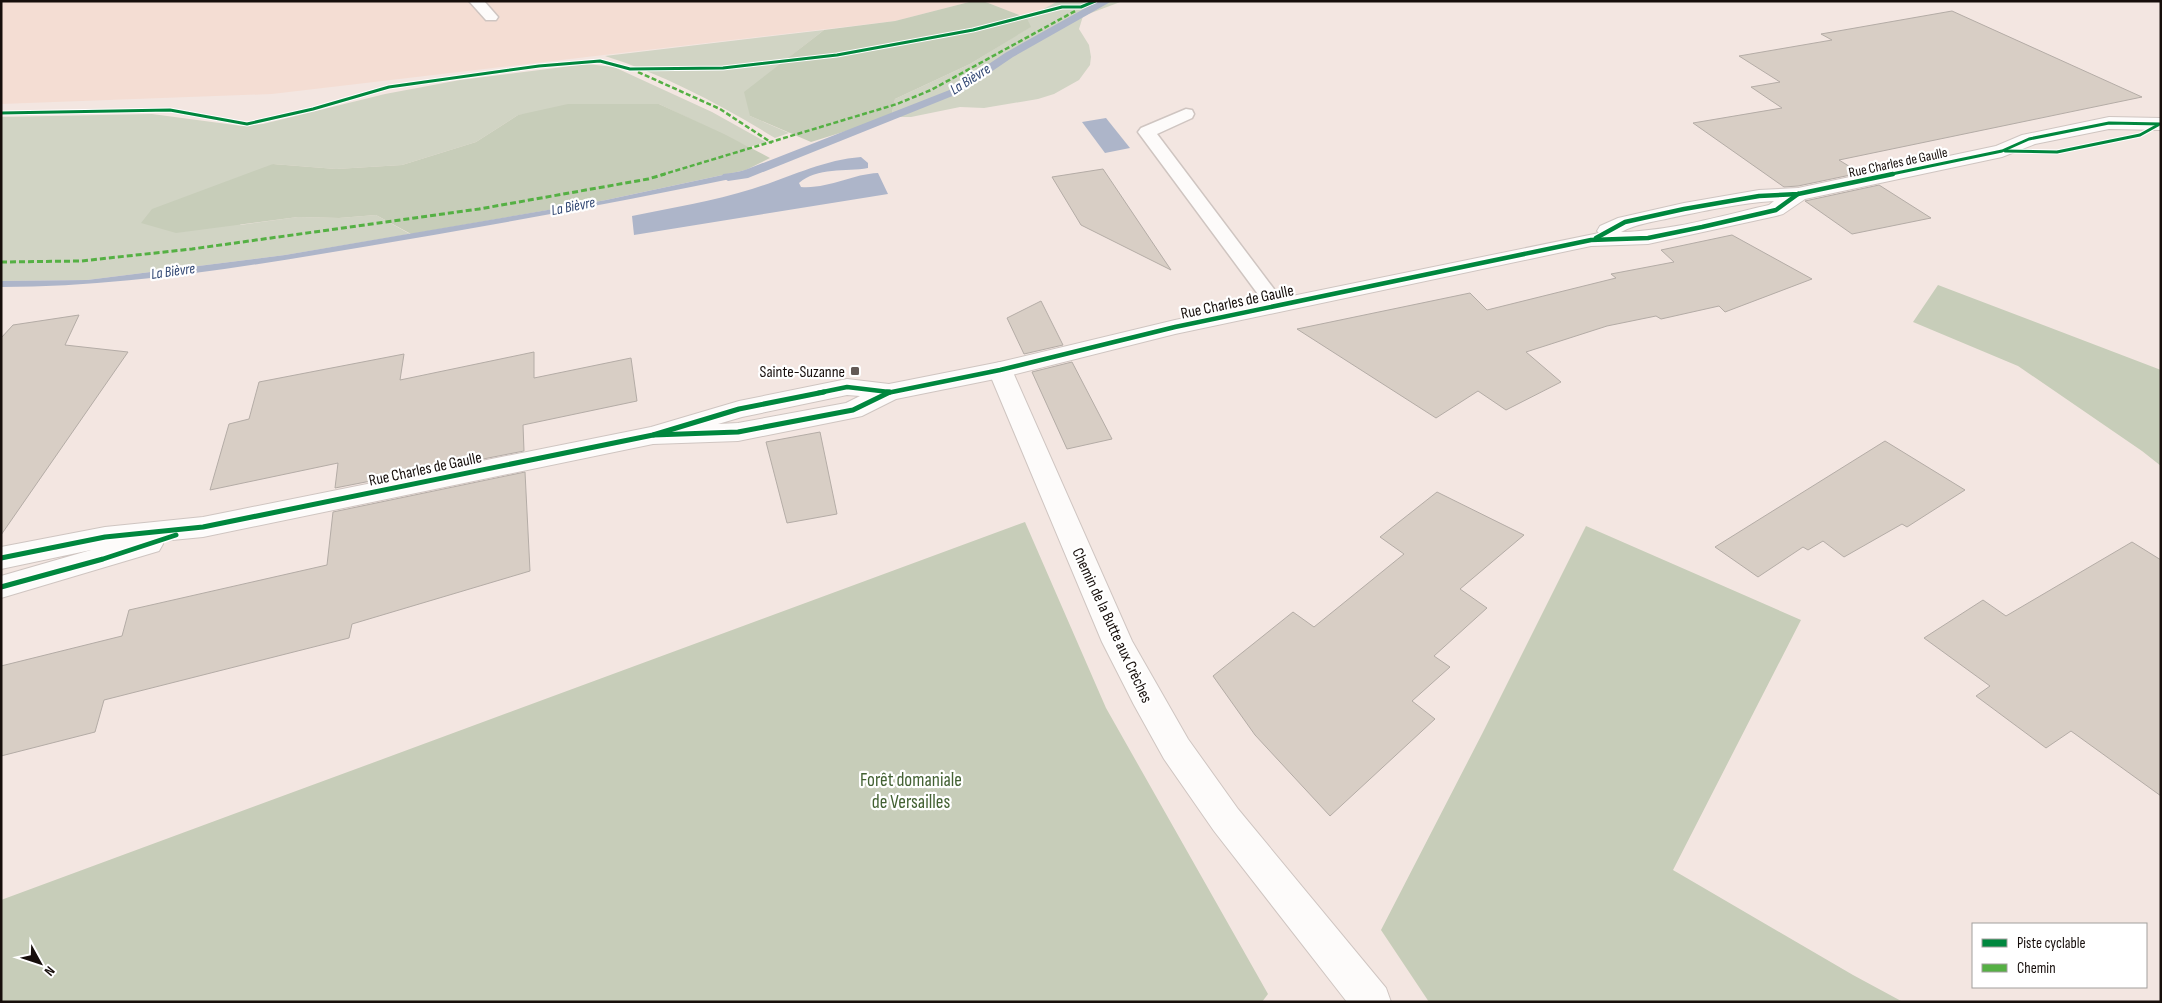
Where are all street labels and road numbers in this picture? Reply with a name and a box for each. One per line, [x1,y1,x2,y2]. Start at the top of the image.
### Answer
street label: Rue Charles de Gaulle [1847,144,1949,181]
street label: Rue Charles de Gaulle [1179,281,1295,324]
street label: Rue Charles de Gaulle [367,448,483,491]
street label: Chemin de la Butte aux Crèches [1067,545,1156,706]

